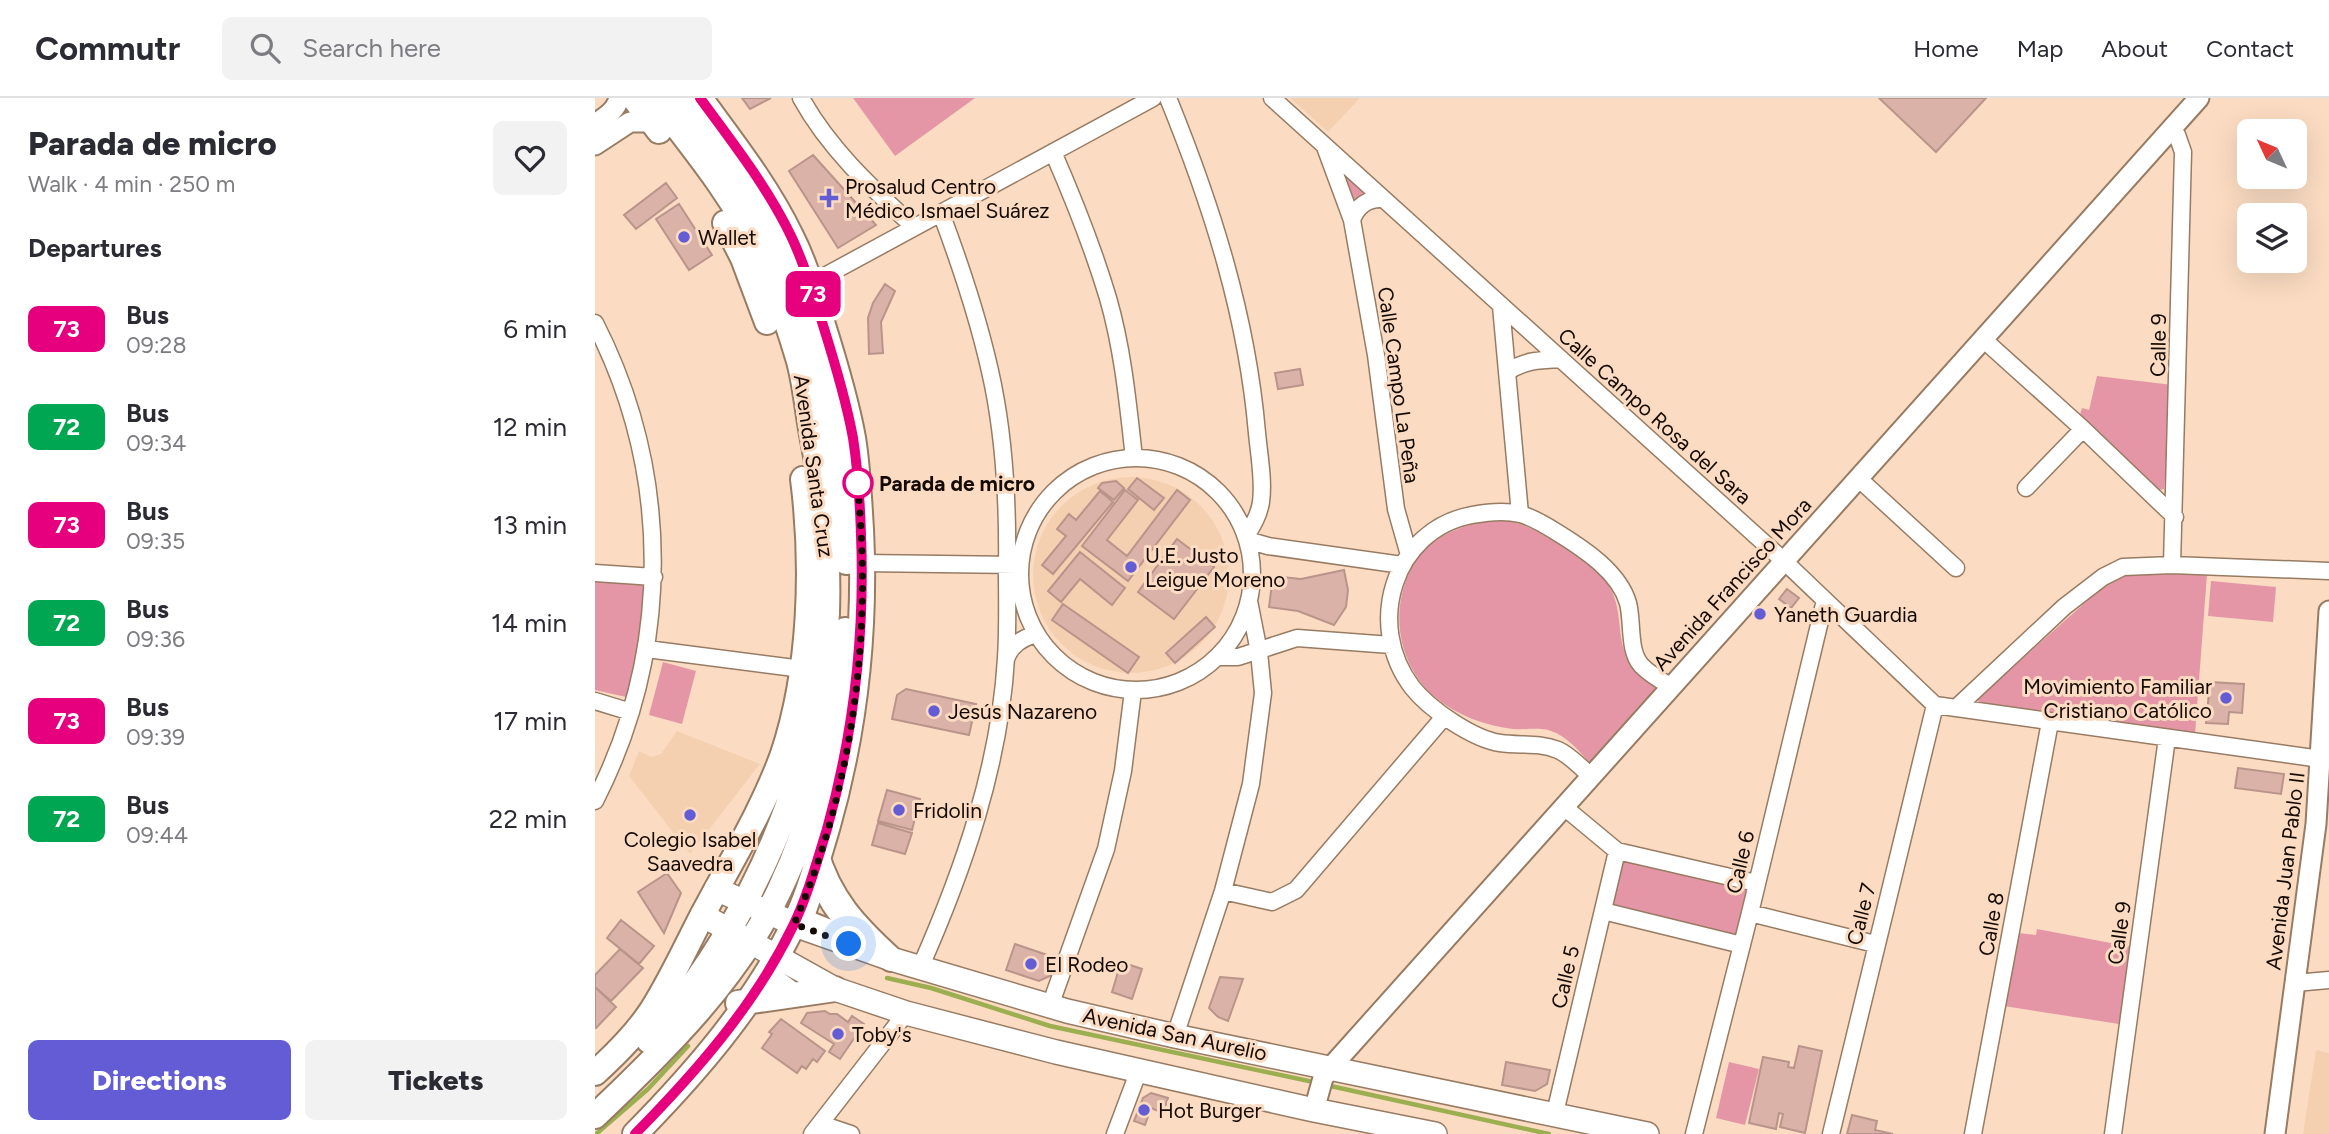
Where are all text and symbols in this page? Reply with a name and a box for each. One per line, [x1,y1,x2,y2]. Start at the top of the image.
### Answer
search box [222,17,712,80]
text: Commutr [35,29,180,68]
icon: search [246,29,284,67]
text: Search here [302,32,441,64]
text: Home [1913,34,1979,63]
text: Map [2017,34,2063,63]
text: About [2101,34,2168,63]
text: Contact [2206,34,2294,63]
north arrow [2237,119,2307,189]
map controls [2237,119,2307,273]
button: heart [493,121,567,195]
text: Parada de micro [28,124,277,163]
text: Walk · 4 min · 250 m [28,170,235,198]
place label: Prosalud Centro Médico Ismael Suárez [845,174,1050,223]
marker: Prosalud Centro Médico Ismael Suárez [819,188,839,208]
button: layers [2237,203,2307,273]
place label: Wallet [698,225,757,250]
marker: Wallet [676,229,692,245]
text: Departures [28,232,162,264]
line badge: 73 [781,271,844,317]
text: 73 [800,279,826,308]
street label: Calle Campo La Peña [1373,285,1425,485]
text: Bus [126,299,169,331]
text: 6 min [503,313,567,345]
street label: Calle 9 [2145,313,2171,377]
text: 73 [53,314,80,343]
street label: Calle Campo Rosa del Sara [1553,323,1757,509]
text: 09:28 [126,331,187,359]
street label: Avenida Santa Cruz [789,373,839,559]
text: Bus [126,397,169,429]
text: 12 min [493,411,567,443]
text: 72 [53,412,80,441]
text: 09:34 [126,429,186,457]
marker: Parada de micro [843,468,873,498]
place label: Parada de micro [879,471,1035,496]
street label: Avenida Francisco Mora [1648,492,1816,676]
text: Bus [126,495,169,527]
text: 13 min [493,509,567,541]
text: 73 [53,510,80,539]
text: 09:35 [126,527,185,555]
place label: U.E. Justo Leigue Moreno [1145,543,1285,592]
marker: U.E. Justo Leigue Moreno [1123,559,1139,575]
text: Bus [126,593,169,625]
place label: Yaneth Guardia [1774,602,1918,627]
marker: Yaneth Guardia [1752,606,1768,622]
text: 14 min [491,607,567,639]
text: 72 [53,608,80,637]
text: 09:36 [126,625,185,653]
place label: Movimiento Familiar Cristiano Católico [2023,674,2212,723]
marker: Movimiento Familiar Cristiano Católico [2218,690,2234,706]
text: Bus [126,691,169,723]
place label: Jesús Nazareno [948,699,1097,724]
marker: Jesús Nazareno [926,703,942,719]
text: 17 min [493,705,567,737]
text: 73 [53,706,80,735]
text: 09:39 [126,723,185,751]
street label: Avenida Juan Pablo II [2260,771,2310,971]
text: Bus [126,789,169,821]
place label: Fridolin [913,798,982,823]
marker: Fridolin [891,802,907,818]
text: 22 min [489,803,567,835]
text: 72 [53,804,80,833]
marker: Colegio Isabel Saavedra [682,807,698,823]
text: 09:44 [126,821,188,849]
place label: Colegio Isabel Saavedra [624,827,756,876]
street label: Calle 6 [1721,828,1759,896]
street label: Calle 7 [1841,880,1881,948]
street label: Calle 8 [1973,890,2009,958]
street label: Calle 9 [2102,900,2136,966]
your location [831,926,866,961]
street label: Calle 5 [1546,943,1584,1011]
place label: El Rodeo [1045,952,1129,977]
marker: El Rodeo [1023,956,1039,972]
street label: Avenida San Aurelio [1081,1002,1269,1066]
place label: Toby's [852,1022,912,1047]
marker: Toby's [830,1026,846,1042]
button: Directions [28,1040,291,1120]
button: Tickets [305,1040,567,1120]
place label: Hot Burger [1158,1098,1262,1123]
marker: Hot Burger [1136,1102,1152,1118]

